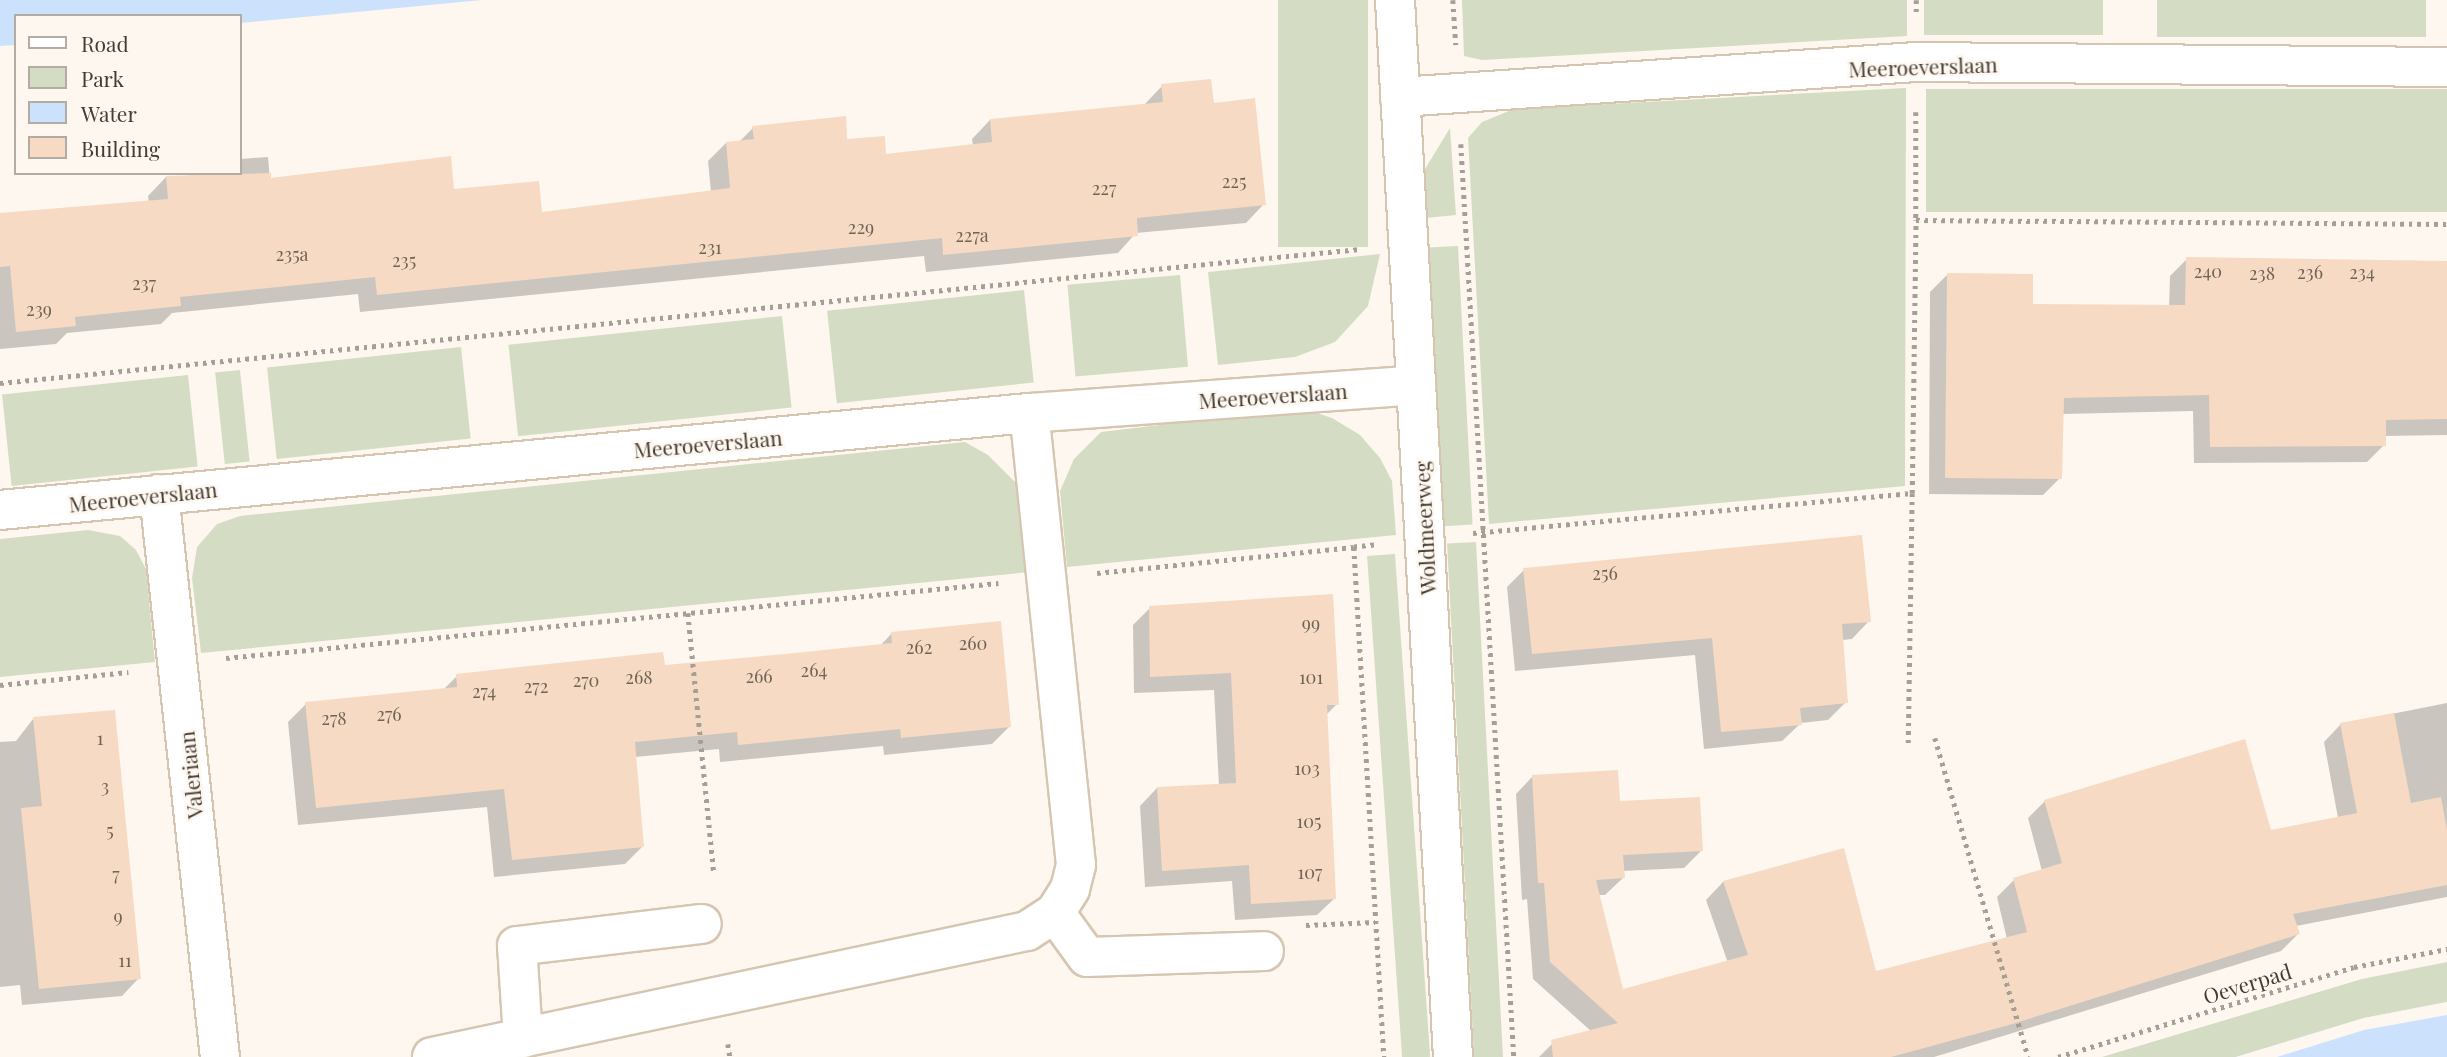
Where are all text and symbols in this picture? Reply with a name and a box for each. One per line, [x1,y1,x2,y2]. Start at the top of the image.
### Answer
legend [14,14,242,175]
text: Road [81,29,129,57]
street label: Meeroeverslaan [1848,51,1998,81]
text: Park [81,64,124,92]
text: Water [81,99,137,127]
text: Building [81,134,160,162]
house number: 225 [1222,170,1246,192]
house number: 227 [1092,177,1116,199]
house number: 229 [848,216,874,238]
house number: 227a [955,224,989,246]
house number: 231 [698,236,722,258]
house number: 235a [275,243,309,265]
house number: 235 [392,249,416,271]
house number: 240 [2194,260,2222,282]
house number: 236 [2297,261,2323,283]
house number: 234 [2349,261,2375,283]
house number: 238 [2249,262,2275,284]
house number: 237 [132,272,156,294]
house number: 239 [26,298,52,320]
street label: Meeroeverslaan [1198,377,1348,413]
street label: Meeroeverslaan [633,424,783,462]
street label: Woldmeerweg [1408,461,1440,595]
street label: Meeroeverslaan [68,476,218,516]
house number: 256 [1592,562,1618,584]
house number: 99 [1302,612,1320,634]
house number: 260 [959,632,987,654]
house number: 262 [906,636,932,658]
house number: 264 [801,659,827,681]
house number: 266 [745,665,773,687]
house number: 268 [625,666,653,688]
house number: 101 [1299,666,1323,688]
house number: 270 [573,669,599,691]
house number: 272 [524,675,548,697]
house number: 274 [472,680,496,702]
house number: 276 [376,703,402,725]
house number: 278 [321,707,347,729]
house number: 1 [97,727,103,749]
street label: Valeriaan [173,730,207,820]
house number: 103 [1294,757,1320,779]
house number: 3 [101,775,109,797]
house number: 105 [1297,810,1321,832]
house number: 5 [106,819,114,841]
house number: 107 [1298,861,1322,883]
house number: 7 [112,863,120,885]
house number: 9 [113,905,123,927]
house number: 11 [118,949,132,971]
street label: Oeverpad [2200,958,2294,1008]

